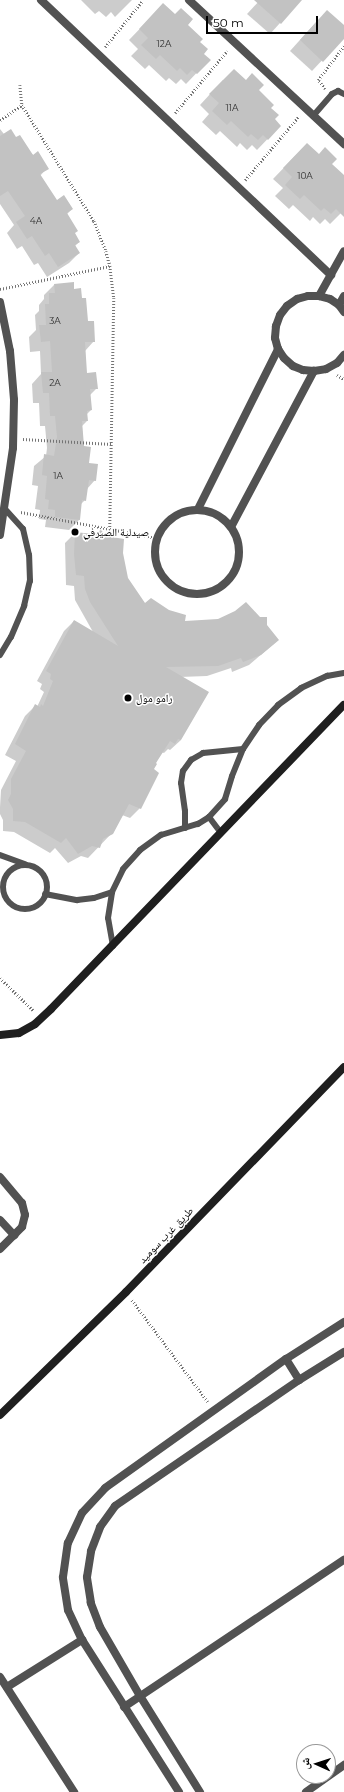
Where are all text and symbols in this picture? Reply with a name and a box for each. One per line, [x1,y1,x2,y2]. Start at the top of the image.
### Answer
scale bar [208,8,320,34]
text: 50 m [213,15,244,30]
house number: 12A [157,39,171,49]
house number: 11A [226,103,238,113]
house number: 10A [297,171,313,181]
house number: 4A [30,216,42,226]
house number: 3A [49,316,61,326]
house number: 2A [49,378,61,388]
house number: 1A [53,471,63,481]
place label: صيدلية الصيرفي [83,525,149,539]
marker: صيدلية الصيرفي [70,527,80,537]
place label: رامو مول [136,691,173,705]
marker: رامو مول [123,693,133,703]
street label: طريق غرب سوميد [136,1204,196,1266]
north arrow [296,1744,336,1784]
text: ش [298,1757,312,1770]

